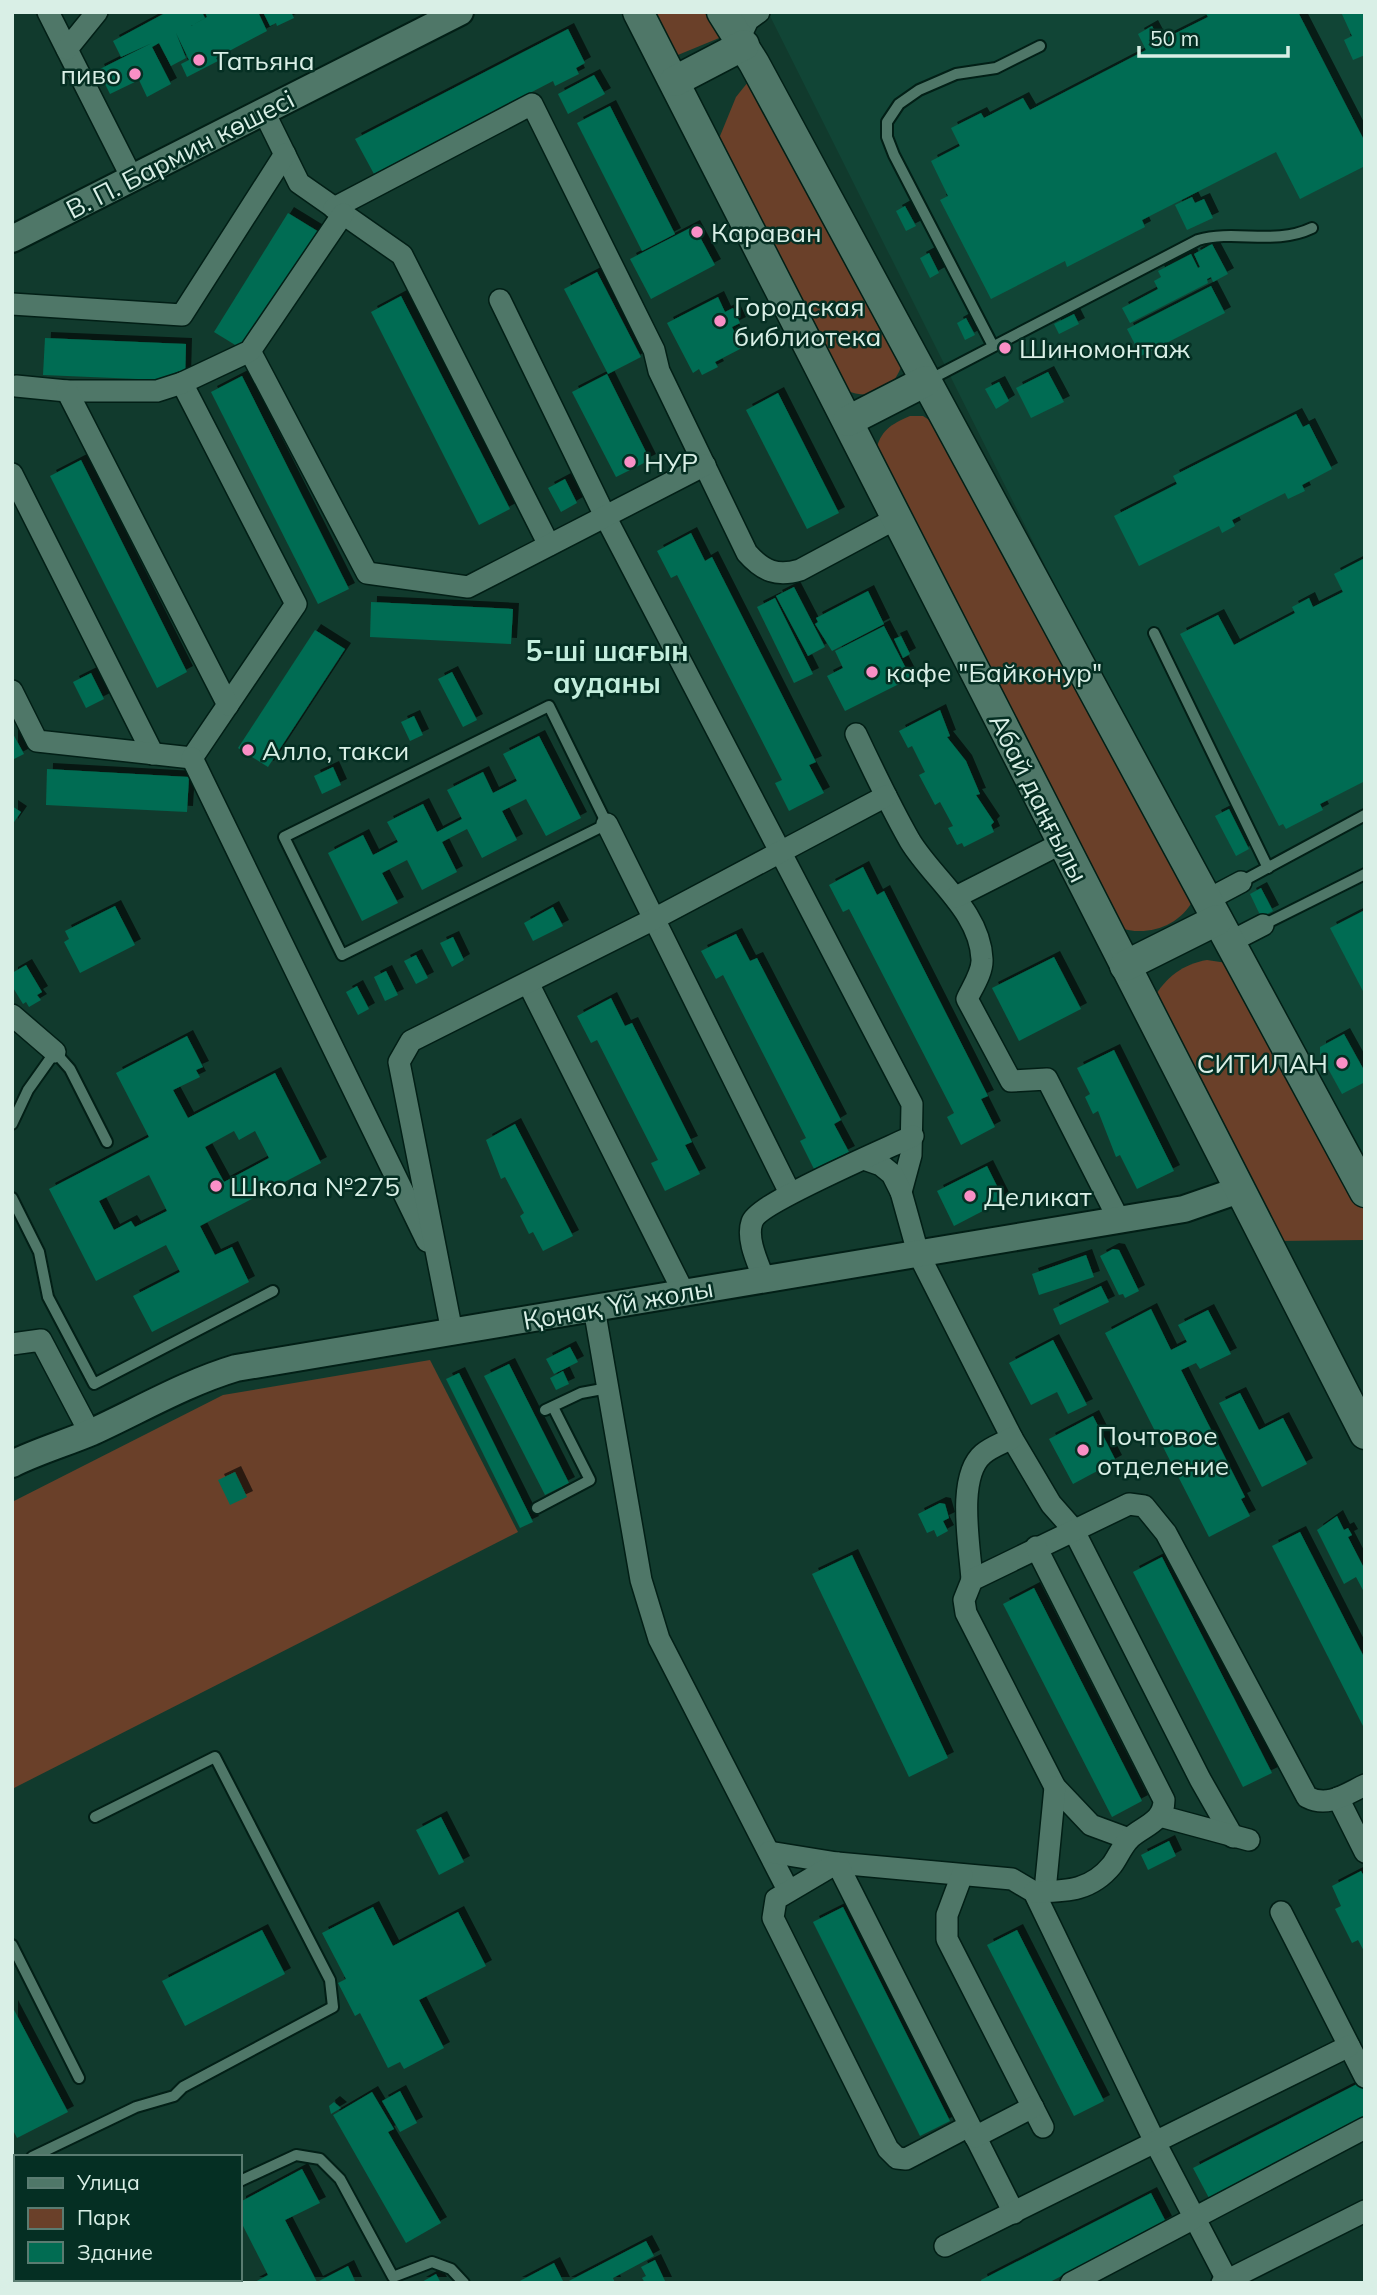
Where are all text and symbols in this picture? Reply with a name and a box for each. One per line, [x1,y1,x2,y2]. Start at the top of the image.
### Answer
scale bar [1139,14,1288,58]
text: 50 m [1150,25,1199,51]
place label: Татьяна [213,44,315,77]
marker: Татьяна [191,52,207,68]
place label: пиво [60,58,121,91]
marker: пиво [127,66,143,82]
street label: В. П. Бармин көшесі [60,82,300,226]
place label: Караван [711,216,822,249]
marker: Караван [689,224,705,240]
place label: Городская библиотека [734,290,881,353]
marker: Городская библиотека [712,313,728,329]
place label: Шиномонтаж [1019,332,1190,365]
marker: Шиномонтаж [997,340,1013,356]
place label: НУР [644,446,698,479]
marker: НУР [622,454,638,470]
district label: 5-ші шағын ауданы [526,633,688,700]
place label: кафе "Байконур" [886,656,1102,689]
marker: кафе "Байконур" [864,664,880,680]
street label: Абай даңғылы [982,708,1096,888]
place label: Алло, такси [262,734,409,767]
marker: Алло, такси [240,742,256,758]
place label: СИТИЛАН [1197,1047,1328,1080]
marker: СИТИЛАН [1334,1055,1350,1071]
place label: Школа №275 [230,1170,400,1203]
marker: Школа №275 [208,1178,224,1194]
place label: Деликат [984,1180,1092,1213]
marker: Деликат [962,1188,978,1204]
street label: Қонақ Үй жолы [520,1271,716,1337]
place label: Почтовое отделение [1097,1419,1229,1482]
marker: Почтовое отделение [1075,1442,1091,1458]
legend [14,2155,242,2281]
text: Улица [76,2169,140,2195]
text: Парк [77,2204,131,2230]
text: Здание [77,2239,153,2265]

